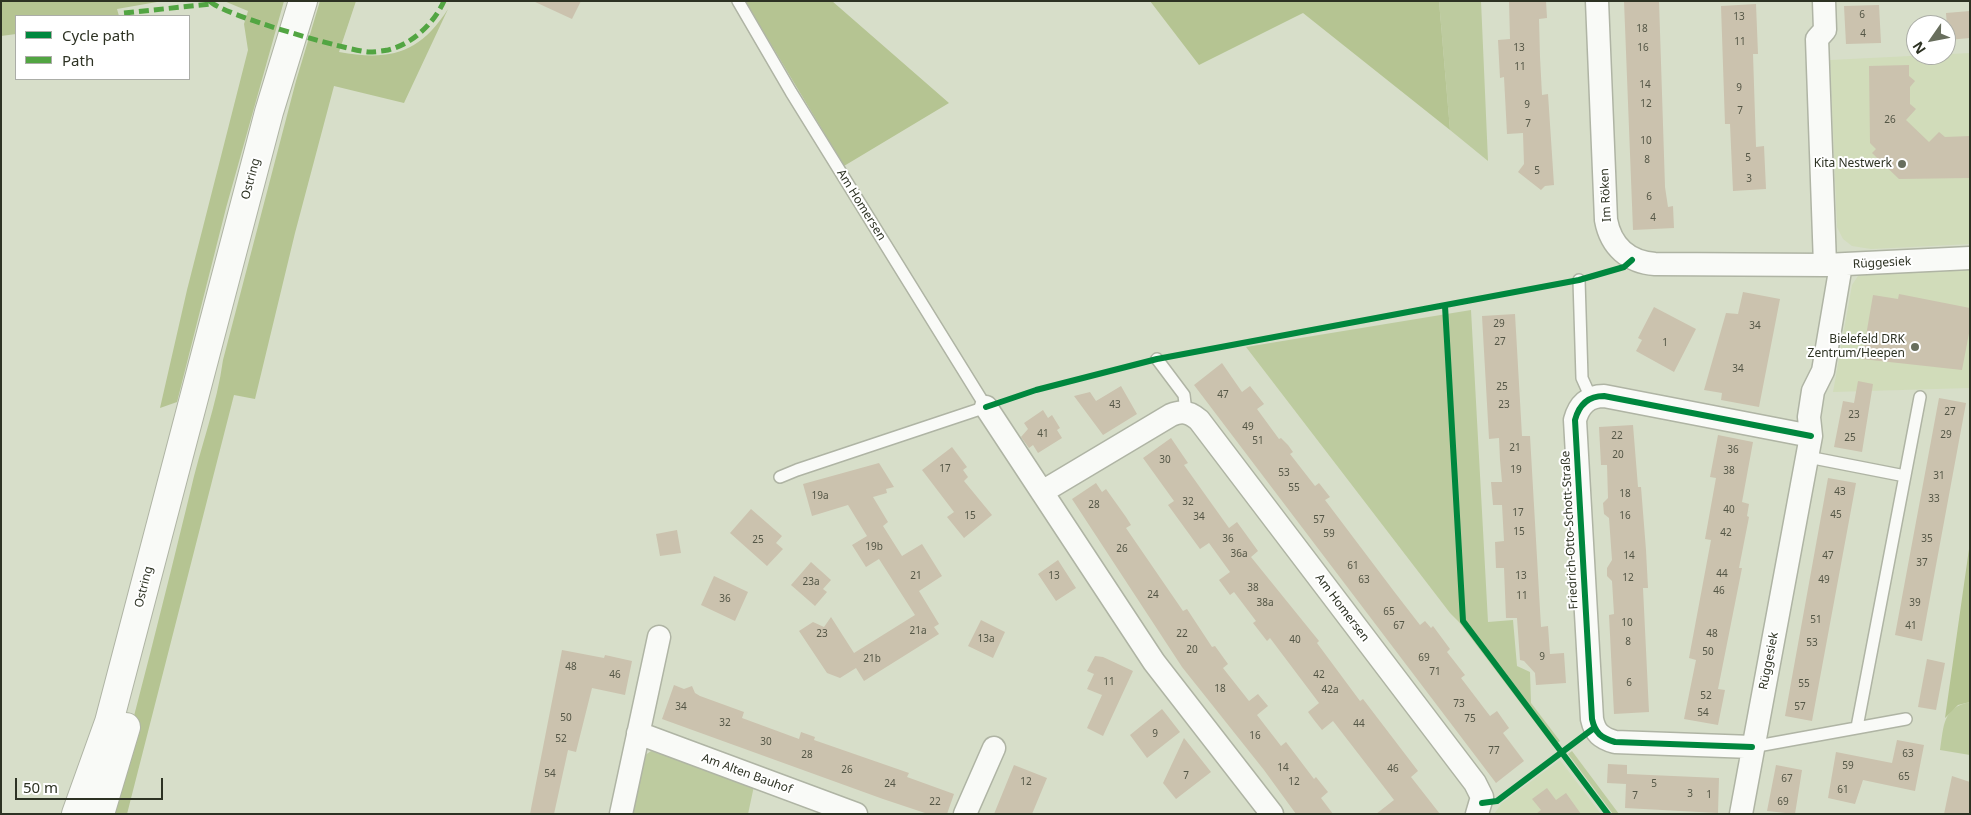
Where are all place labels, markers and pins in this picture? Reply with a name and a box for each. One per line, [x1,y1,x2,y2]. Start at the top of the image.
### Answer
place label: Kita Nestwerk [1814,157,1892,171]
marker: Kita Nestwerk [1896,158,1908,170]
place label: Bielefeld DRK Zentrum/Heepen [1808,333,1905,361]
marker: Bielefeld DRK Zentrum/Heepen [1909,341,1921,353]

